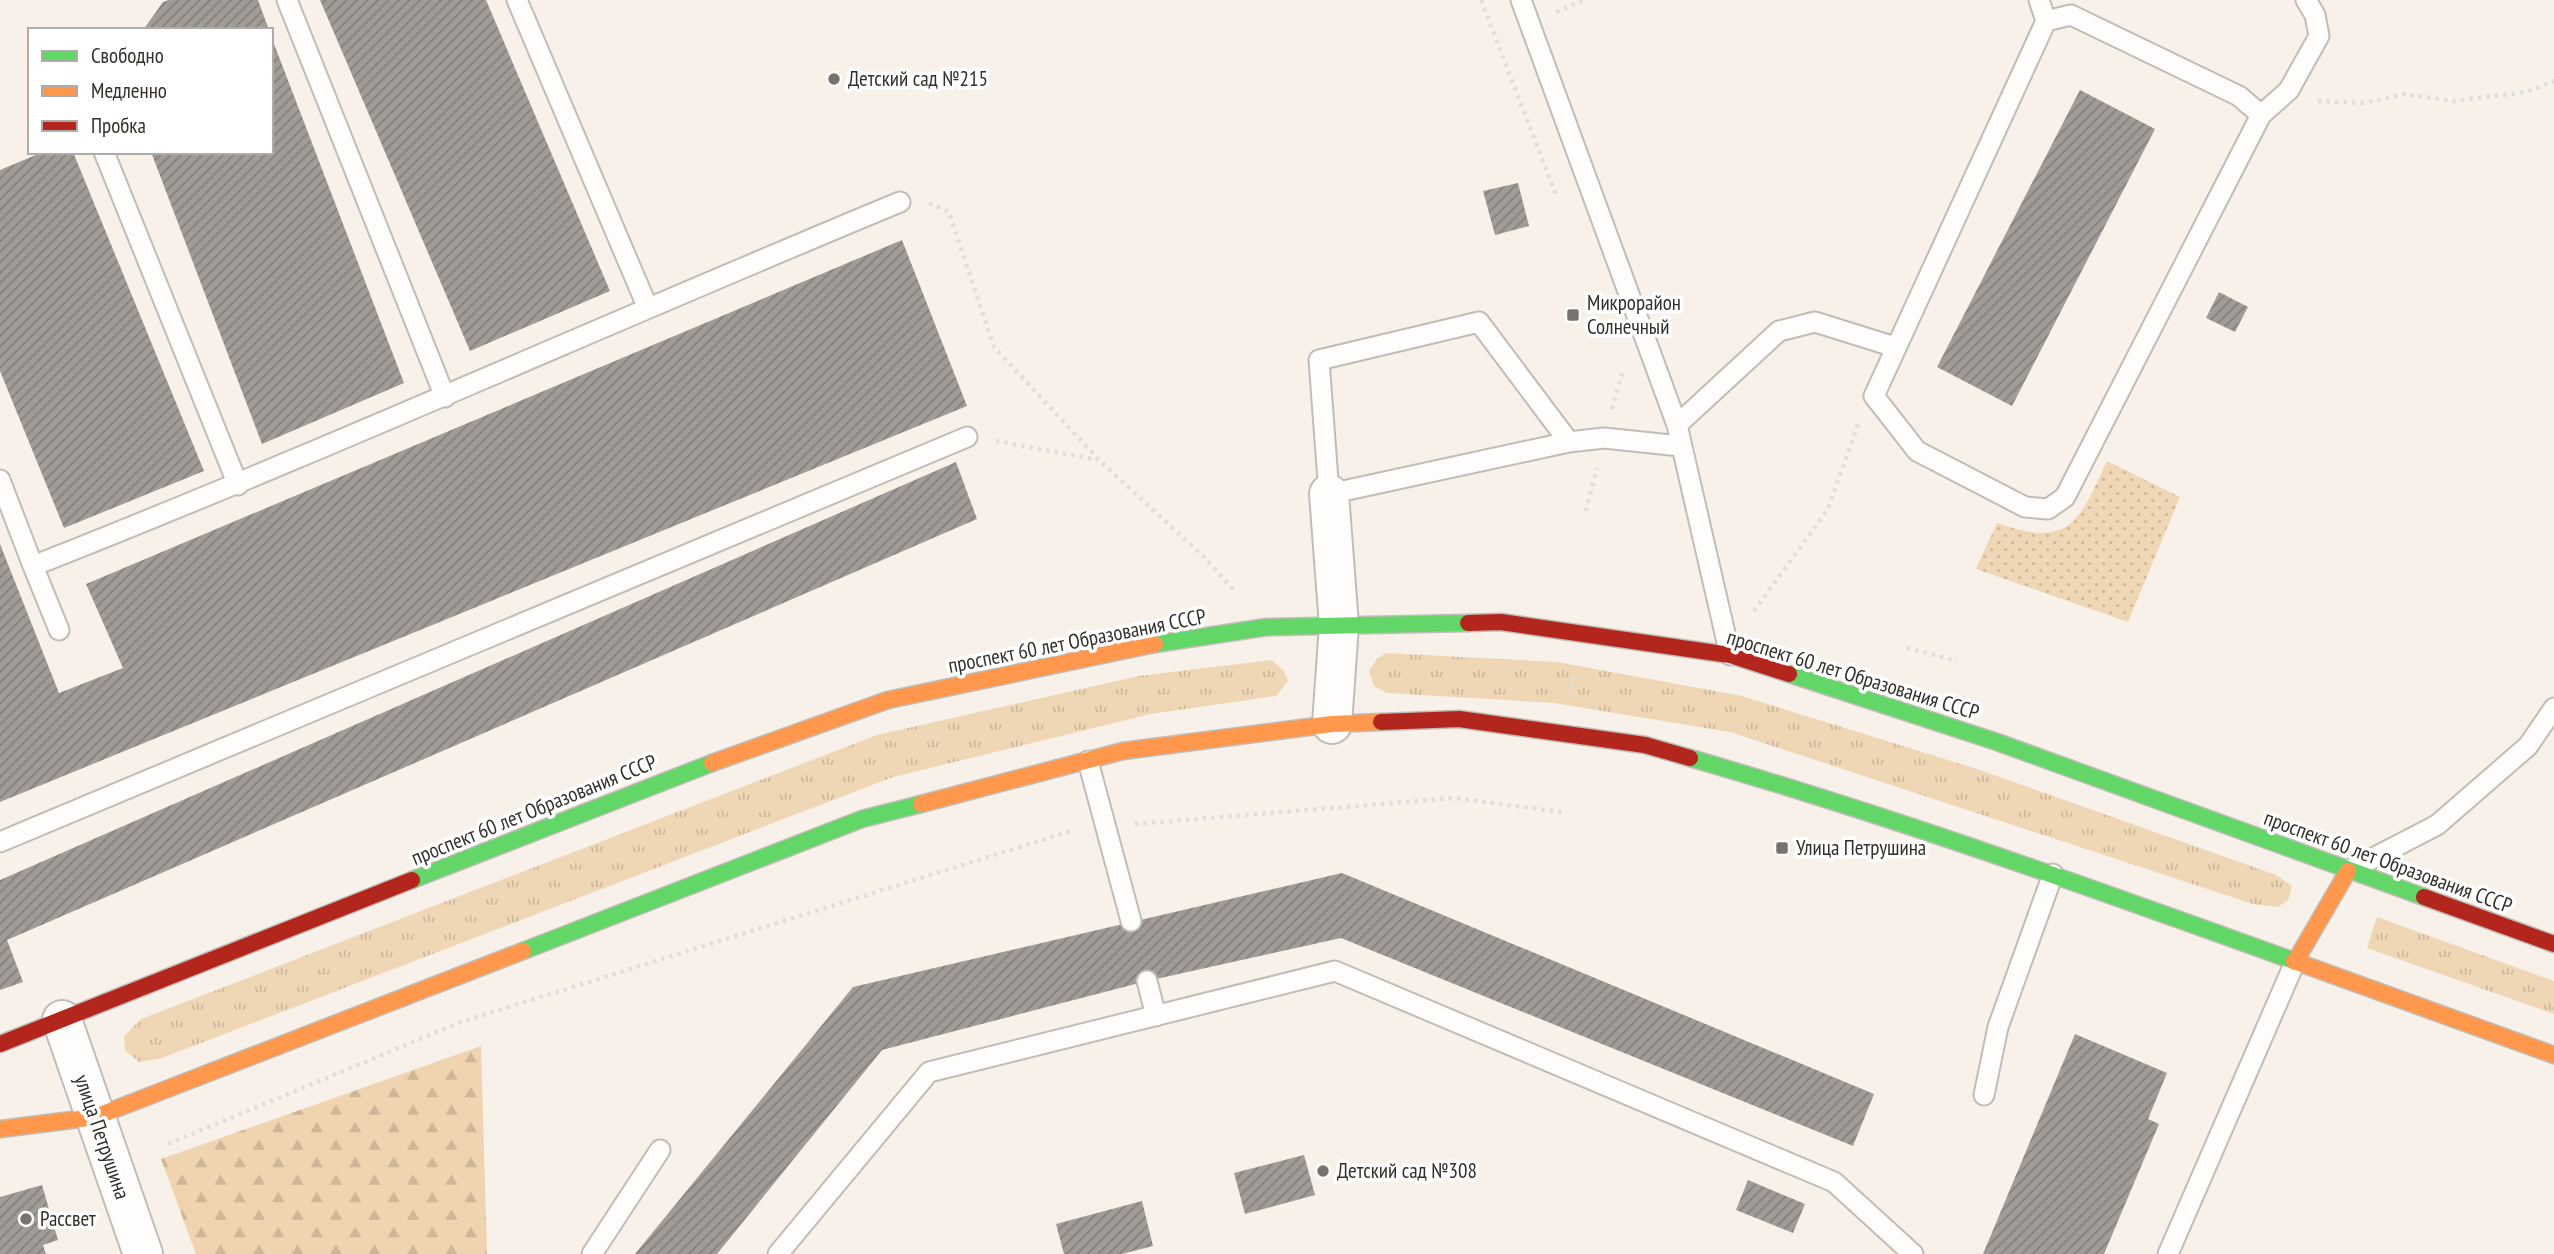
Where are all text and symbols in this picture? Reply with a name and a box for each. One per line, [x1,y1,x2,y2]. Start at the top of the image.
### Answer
legend [28,28,273,154]
text: Свободно [91,42,164,69]
place label: Детский сад №215 [848,65,988,92]
marker: Детский сад №215 [826,71,842,87]
text: Медленно [91,77,167,104]
text: Пробка [91,112,146,139]
place label: Микрорайон Солнечный [1587,289,1681,340]
marker: Микрорайон Солнечный [1565,307,1581,323]
street label: проспект 60 лет Образования СССР [946,602,1208,679]
street label: проспект 60 лет Образования СССР [1724,623,1982,726]
street label: проспект 60 лет Образования СССР [407,748,660,871]
street label: проспект 60 лет Образования СССР [2260,804,2516,919]
place label: Улица Петрушина [1796,834,1926,861]
marker: Улица Петрушина [1774,840,1790,856]
street label: улица Петрушина [69,1071,136,1203]
place label: Детский сад №308 [1337,1157,1477,1184]
marker: Детский сад №308 [1315,1163,1331,1179]
place label: Рассвет [40,1205,96,1232]
marker: Рассвет [18,1211,34,1227]

